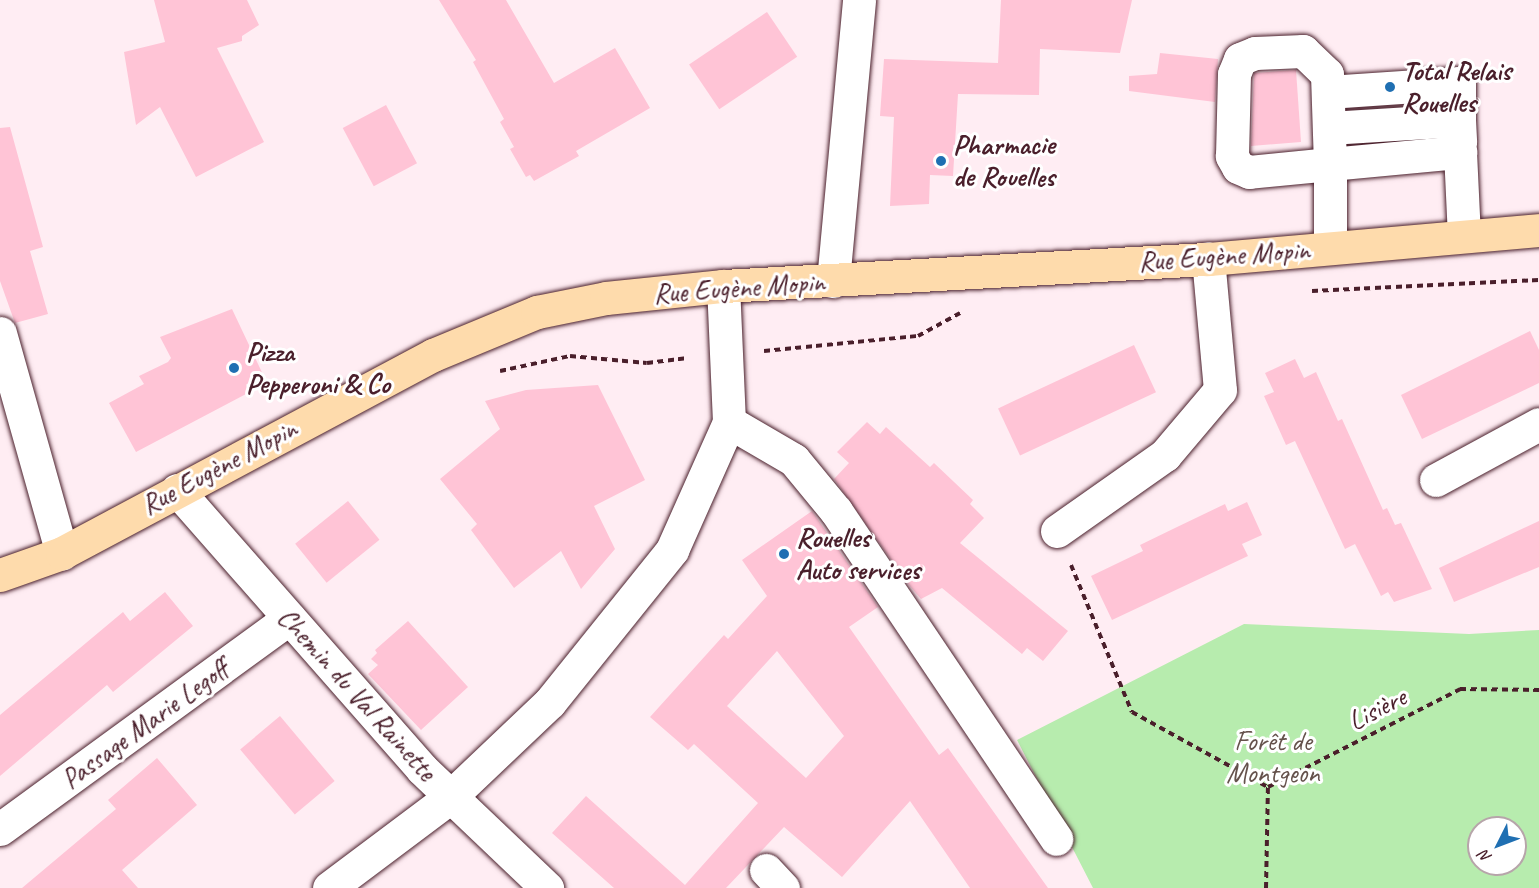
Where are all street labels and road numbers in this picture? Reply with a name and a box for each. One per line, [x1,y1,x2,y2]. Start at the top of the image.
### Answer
street label: Rue Eugène Mopin [1137,233,1311,279]
street label: Rue Eugène Mopin [652,265,826,311]
street label: Rue Eugène Mopin [135,412,303,522]
street label: Chemin du Val Rainette [270,600,444,788]
street label: Passage Marie Legoff [55,652,235,796]
street label: Lisière [1342,680,1412,738]

